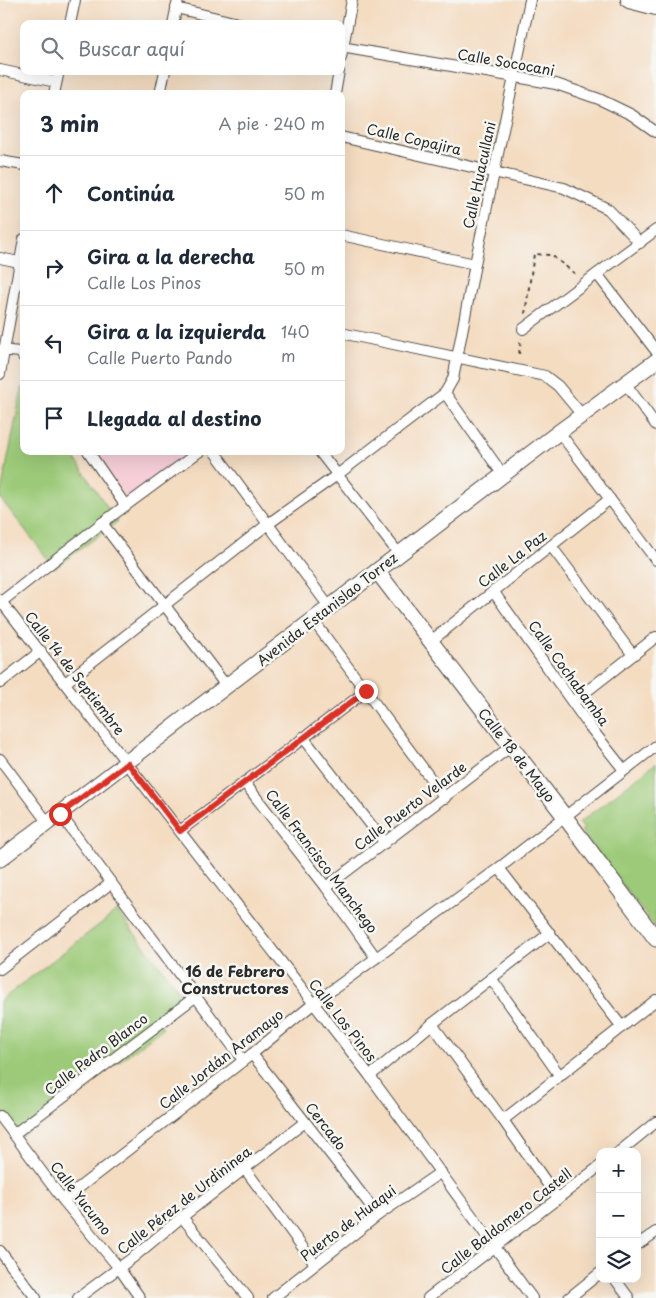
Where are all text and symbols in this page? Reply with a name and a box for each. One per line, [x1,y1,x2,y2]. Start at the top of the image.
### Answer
search box [20,20,345,75]
icon: search [38,34,66,62]
text: Buscar aquí [78,34,185,62]
street label: Calle Sococani [456,43,556,81]
text: 3 min [40,107,99,139]
text: A pie · 240 m [218,111,325,135]
street label: Calle Copajira [365,118,463,160]
street label: Calle Huacullani [457,119,501,231]
icon: ahead [40,179,68,207]
text: Continúa [87,179,175,207]
text: 50 m [284,181,325,205]
text: Gira a la derecha [87,242,255,270]
icon: right [40,254,68,282]
text: 50 m [284,256,325,280]
text: Calle Los Pinos [87,270,201,294]
text: Gira a la izquierda [87,317,266,345]
text: 140 m [281,319,309,367]
icon: left [40,329,68,357]
text: Calle Puerto Pando [87,345,232,369]
icon: arrive [40,404,68,432]
text: Llegada al destino [87,404,261,432]
street label: Calle La Paz [473,525,551,593]
street label: Avenida Estanislao Torrez [252,547,402,671]
street label: Calle 14 de Septiembre [20,607,130,740]
street label: Calle Cochabamba [524,616,615,730]
route end [355,680,378,703]
street label: Calle 18 de Mayo [473,703,561,807]
street label: Calle Puerto Velarde [349,757,471,855]
street label: Calle Francisco Manchego [261,785,383,937]
route start [49,803,72,826]
district label: 16 de Febrero Constructores [181,959,289,999]
street label: Calle Los Pinos [304,974,382,1066]
street label: Calle Jordán Aramayo [154,1004,288,1114]
street label: Calle Pedro Blanco [40,1008,152,1100]
street label: Cercado [301,1098,352,1155]
street label: Calle Pérez de Urdininea [112,1140,256,1259]
map controls [596,1148,641,1283]
button: + [596,1148,641,1193]
street label: Calle Yucumo [45,1157,117,1240]
street label: Calle Baldomero Castell [436,1163,576,1279]
street label: Puerto de Huaqui [296,1180,400,1266]
button: − [596,1193,641,1238]
button: layers [596,1238,641,1283]

